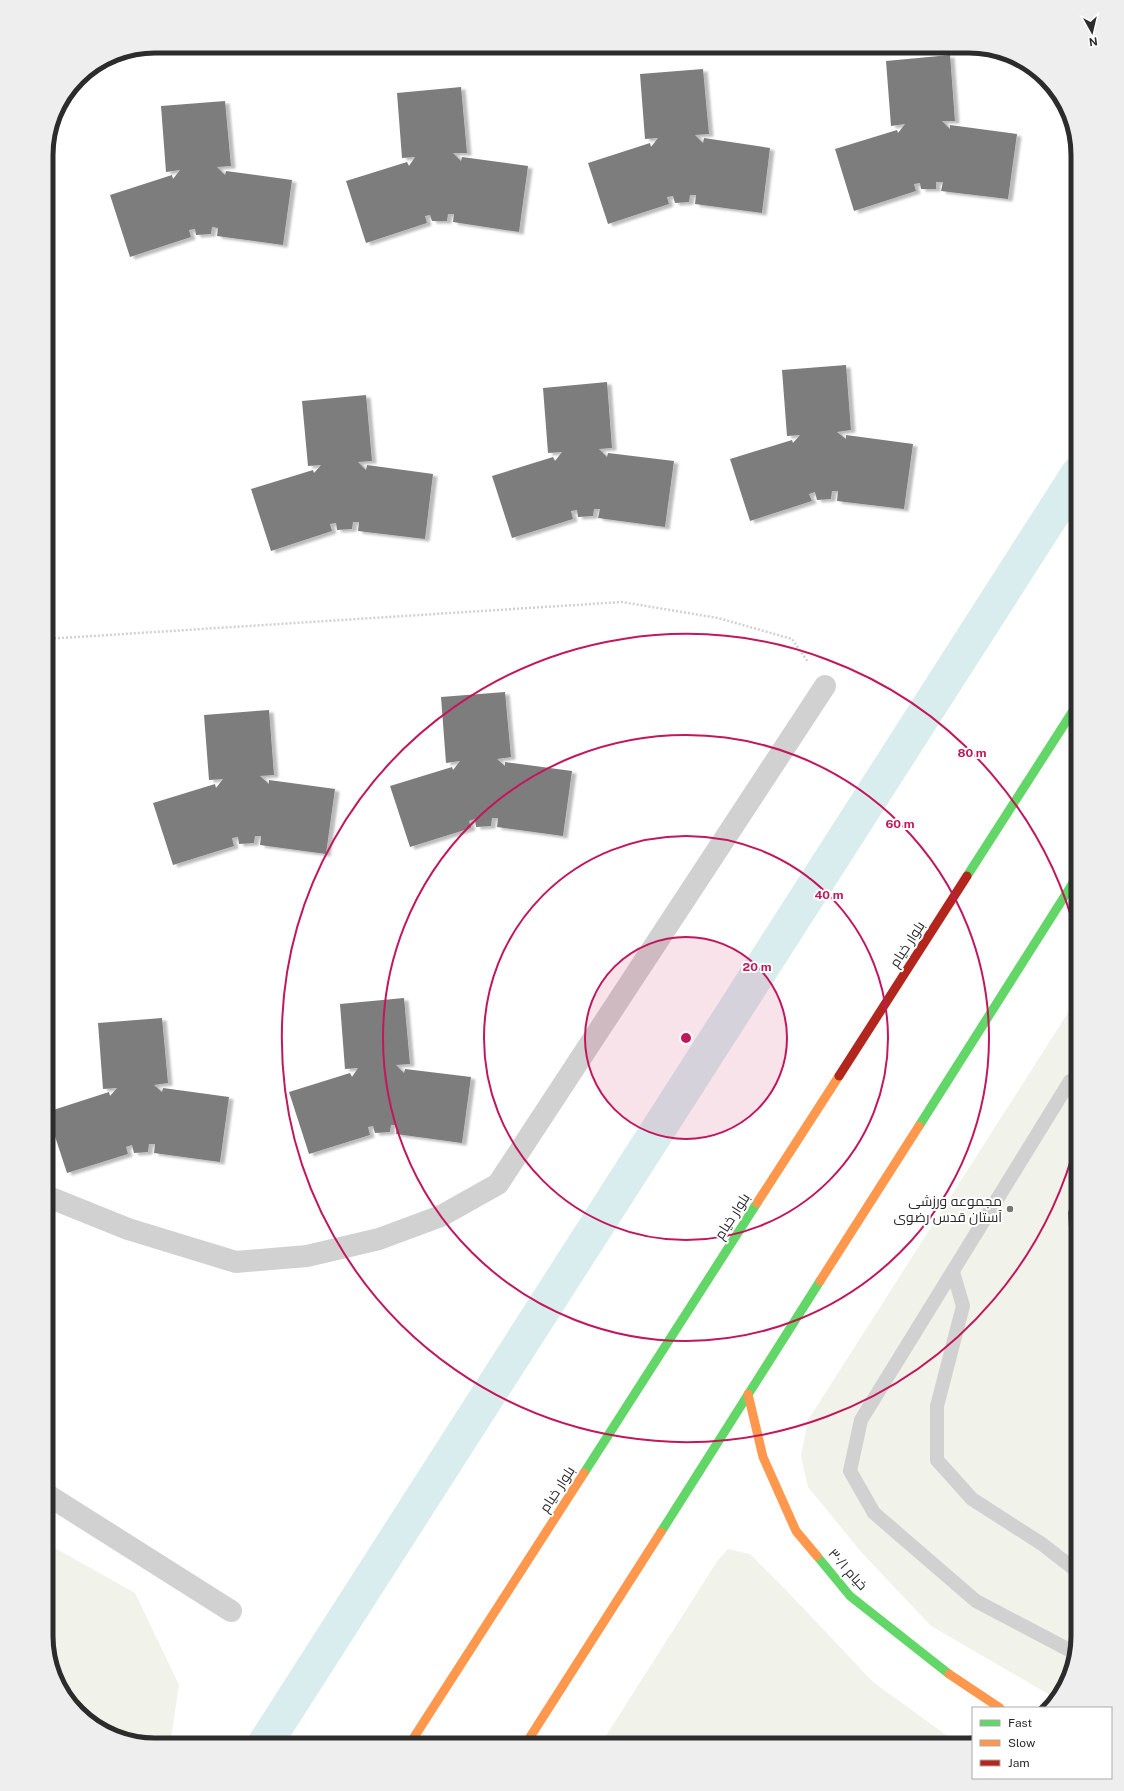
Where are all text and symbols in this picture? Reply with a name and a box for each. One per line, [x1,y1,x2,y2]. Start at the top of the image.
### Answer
north arrow [1072,12,1112,52]
text: N [1088,35,1098,48]
text: 80 m [957,746,987,760]
text: 60 m [885,817,915,831]
text: 40 m [814,888,844,902]
street label: بلوار خیام [886,918,929,971]
text: 20 m [743,960,772,974]
centre of rings [679,1031,693,1045]
street label: بلوار خیام [711,1190,754,1243]
place label: مجموعه ورزشی آستان قدس رضوی [894,1193,1002,1225]
marker: مجموعه ورزشی آستان قدس رضوی [1005,1204,1015,1214]
street label: بلوار خیام [536,1463,579,1516]
street label: خیام ۳۰/۱ [824,1545,871,1594]
legend [972,1707,1112,1779]
text: Fast [1008,1716,1033,1730]
text: Slow [1008,1736,1036,1750]
text: Jam [1008,1756,1030,1770]

